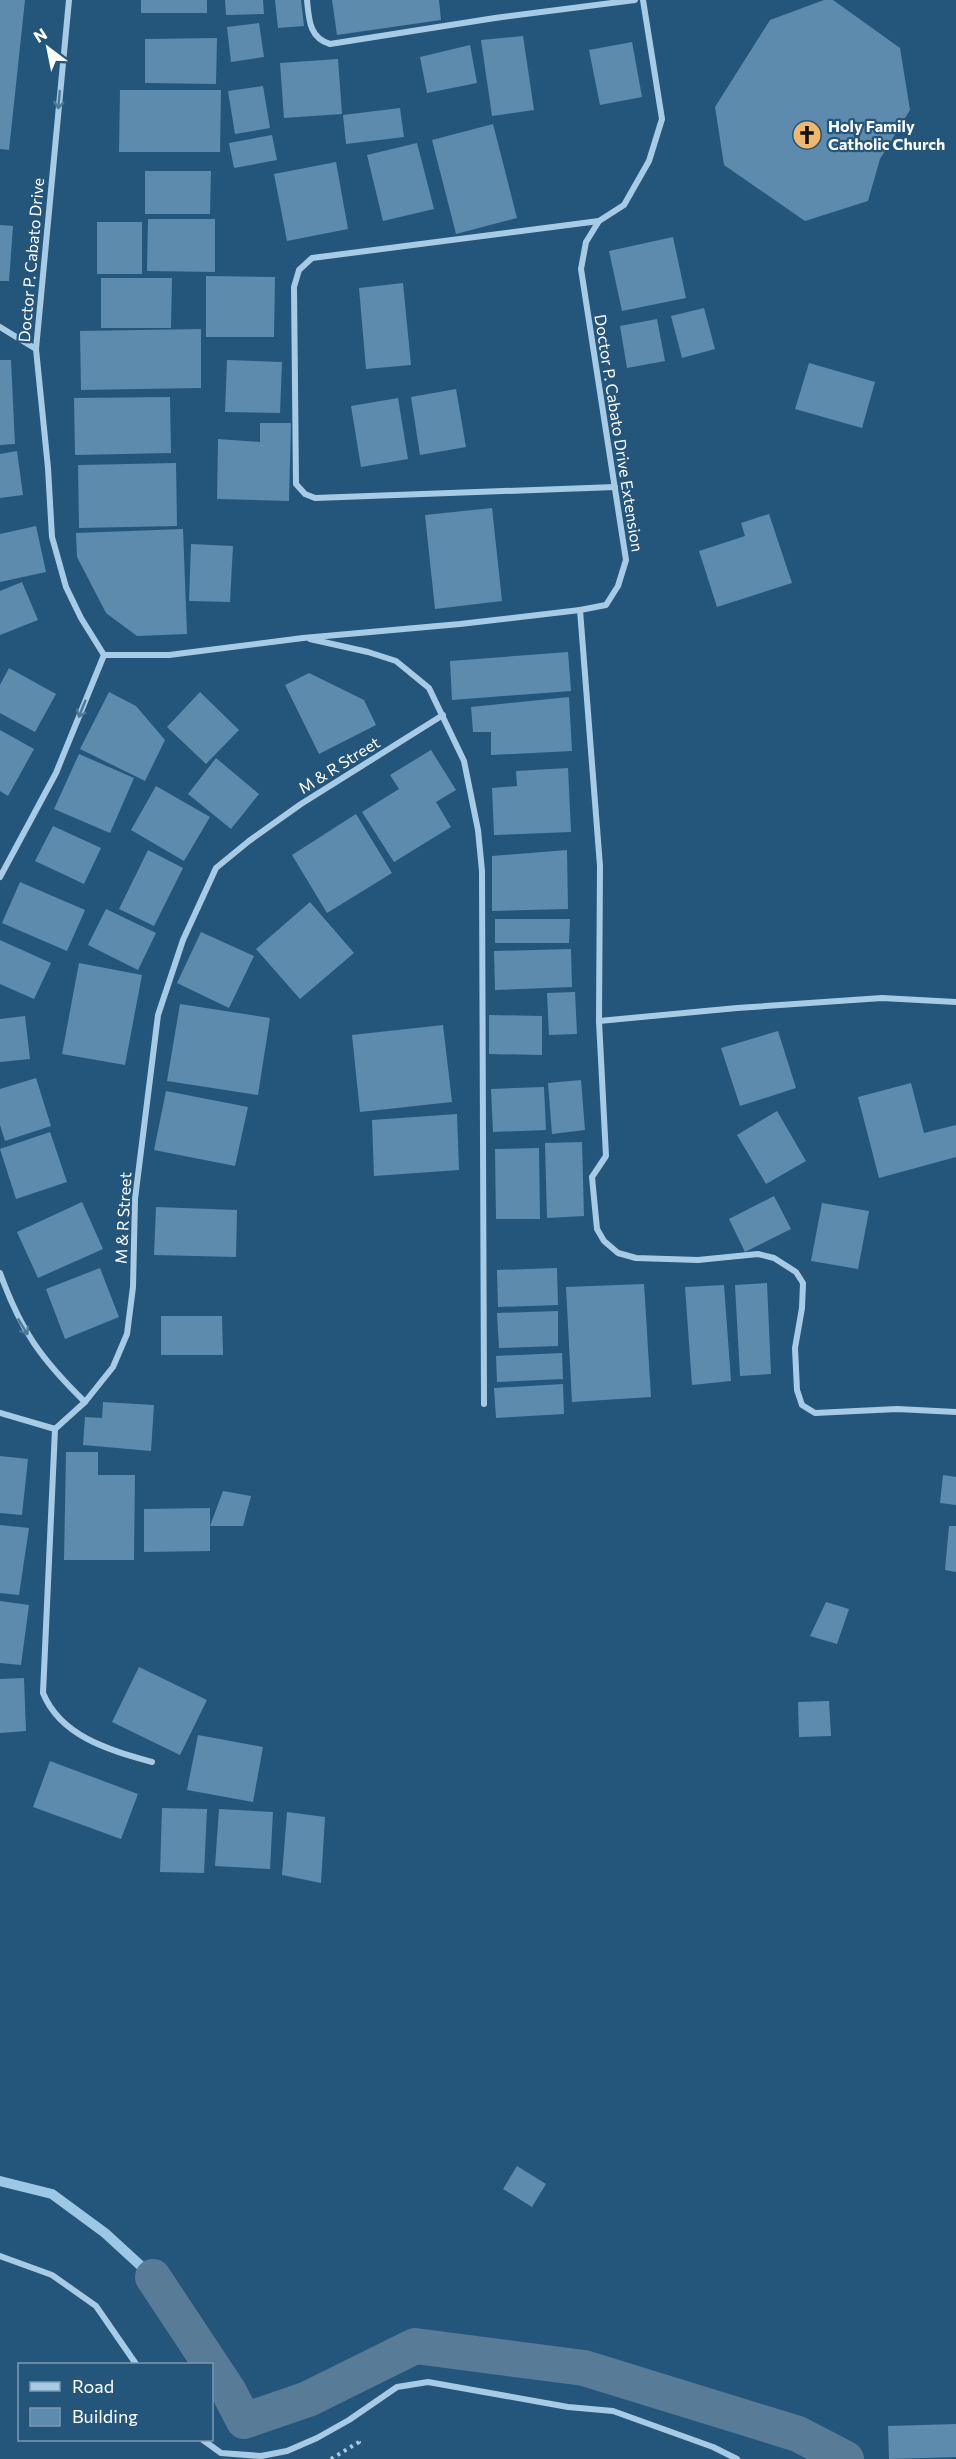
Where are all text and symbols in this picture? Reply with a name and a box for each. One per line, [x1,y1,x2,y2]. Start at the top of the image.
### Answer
north arrow [18,18,78,78]
text: N [30,24,50,46]
one-way arrow [53,90,64,110]
place label: Holy Family Catholic Church [828,116,945,153]
church icon: Holy Family Catholic Church [791,119,823,151]
street label: Doctor P. Cabato Drive [14,177,47,343]
street label: Doctor P. Cabato Drive Extension [591,313,648,553]
one-way arrow [76,699,87,718]
street label: M & R Street [295,732,383,797]
street label: M & R Street [111,1171,134,1265]
one-way arrow [17,1318,29,1335]
legend [18,2363,213,2441]
text: Road [72,2375,114,2397]
text: Building [72,2405,138,2427]

